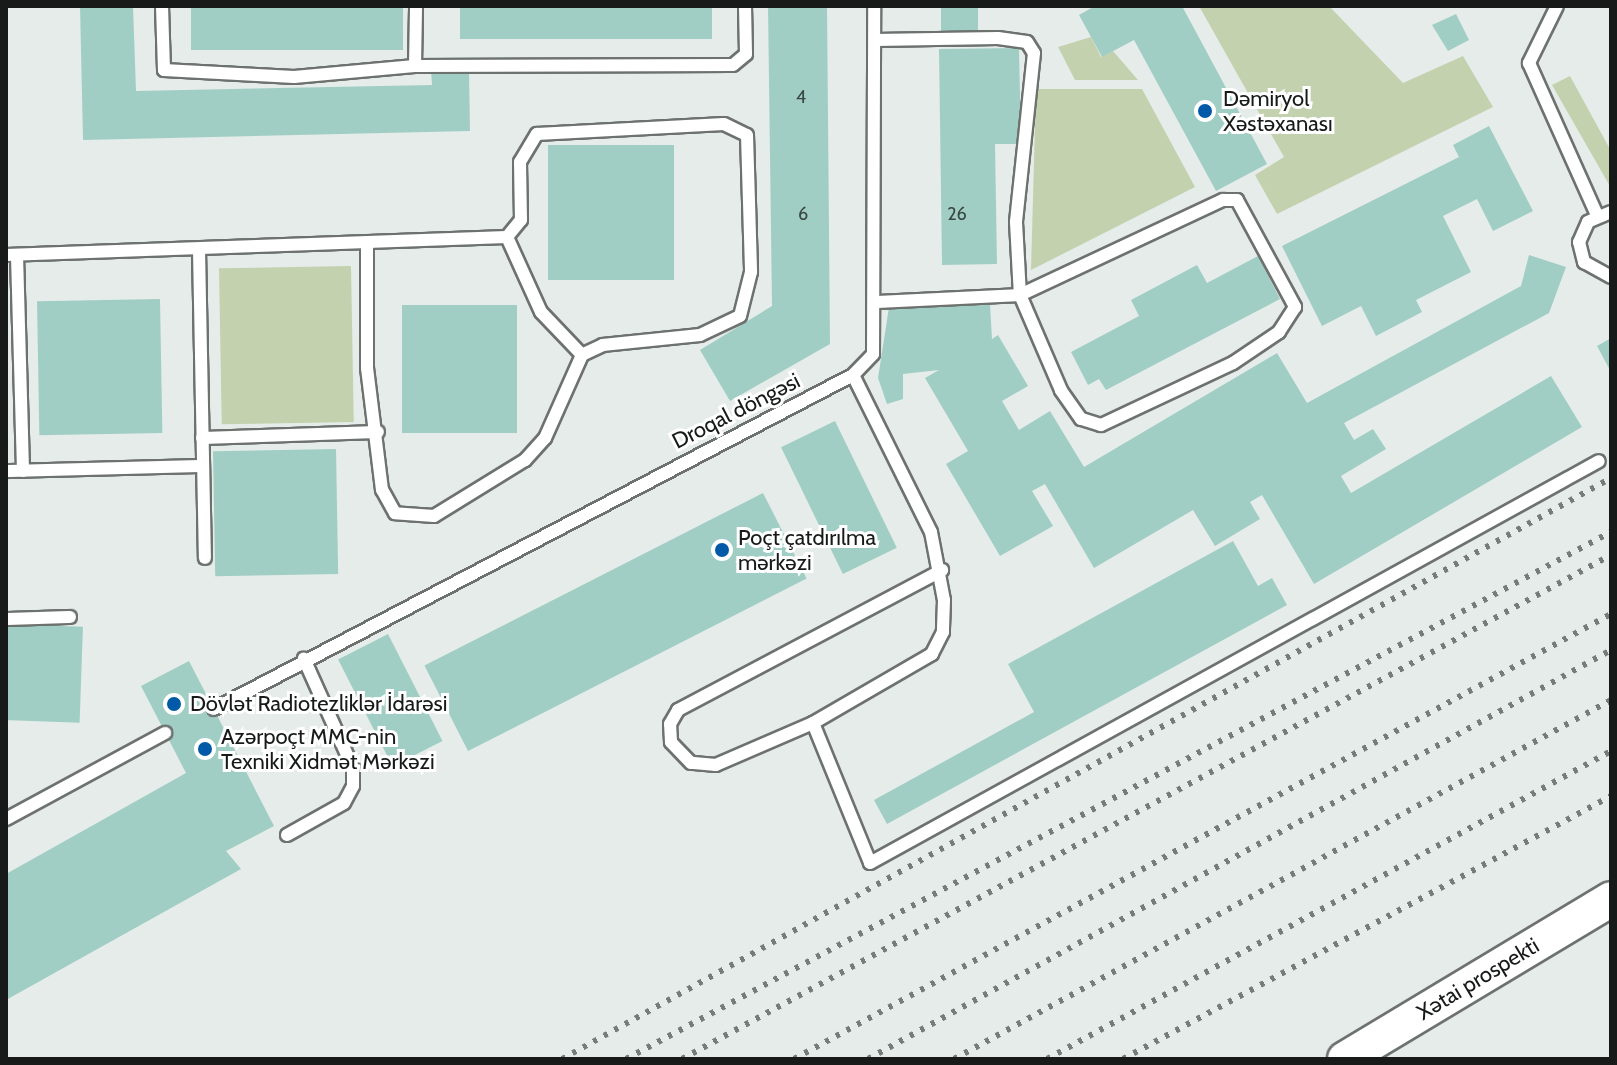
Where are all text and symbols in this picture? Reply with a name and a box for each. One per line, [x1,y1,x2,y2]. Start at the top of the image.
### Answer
place label: Dəmiryol Xəstəxanası [1223,85,1333,136]
house number: 4 [796,86,806,108]
marker: Dəmiryol Xəstəxanası [1194,100,1216,122]
house number: 6 [798,203,808,225]
house number: 26 [947,203,967,225]
street label: Droqal döngəsi [668,367,804,455]
place label: Poçt çatdırılma mərkəzi [738,524,876,576]
marker: Poçt çatdırılma mərkəzi [713,541,731,559]
place label: Dövlət Radiotezliklər İdarəsi [190,691,447,717]
marker: Dövlət Radiotezliklər İdarəsi [165,695,183,713]
place label: Azərpoçt MMC-nin Texniki Xidmət Mərkəzi [221,723,435,774]
marker: Azərpoçt MMC-nin Texniki Xidmət Mərkəzi [196,740,214,758]
street label: Xətai prospekti [1412,932,1544,1026]

